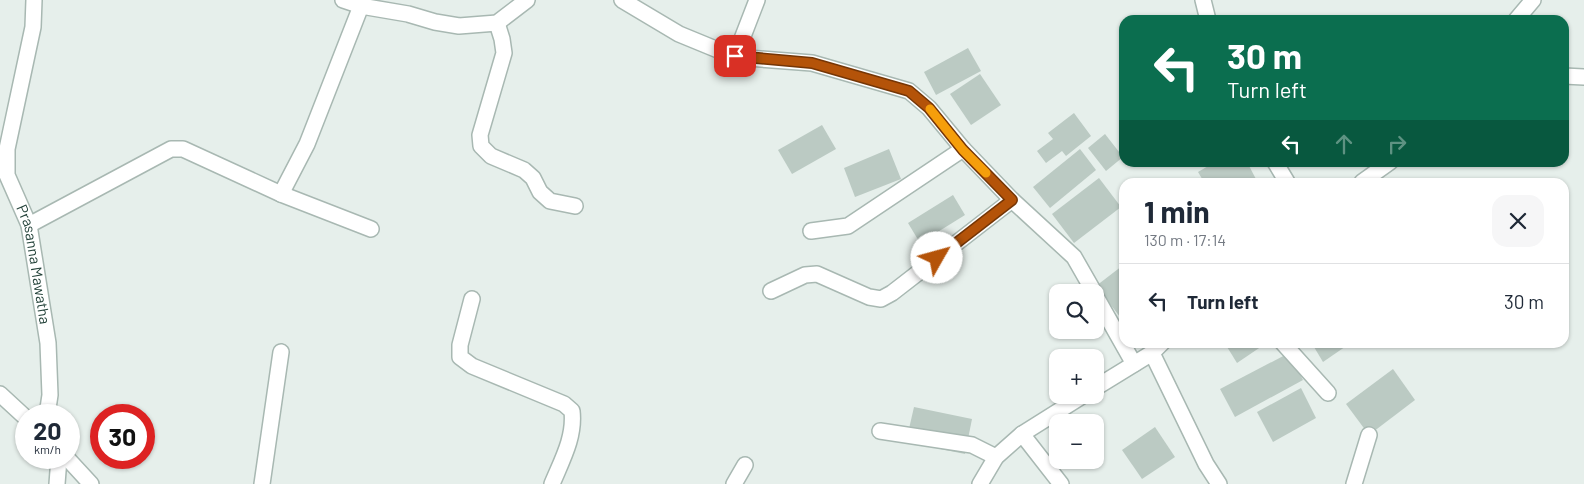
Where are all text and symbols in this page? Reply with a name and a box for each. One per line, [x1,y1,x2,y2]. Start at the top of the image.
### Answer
text: 30 m [1227,34,1302,76]
pin [714,35,756,77]
icon: left [1144,35,1209,100]
icon: arrive [721,42,749,70]
text: Turn left [1227,76,1307,102]
icon: left [1277,130,1305,158]
icon: ahead [1330,130,1358,158]
icon: right [1383,130,1411,158]
text: 1 min [1144,193,1210,229]
button: close [1492,195,1544,247]
street label: Prasanna Mawatha [13,202,55,325]
text: 130 m · 17:14 [1144,230,1226,249]
position arrow [910,231,962,283]
map controls [1049,284,1104,469]
button: search [1049,284,1104,339]
icon: left [1144,287,1172,315]
text: Turn left [1187,290,1258,313]
text: 30 m [1504,290,1544,313]
button: + [1049,349,1104,404]
speed limit sign: 30 [90,404,155,469]
button: − [1049,414,1104,469]
text: 20 [33,415,62,445]
text: km/h [34,442,61,456]

